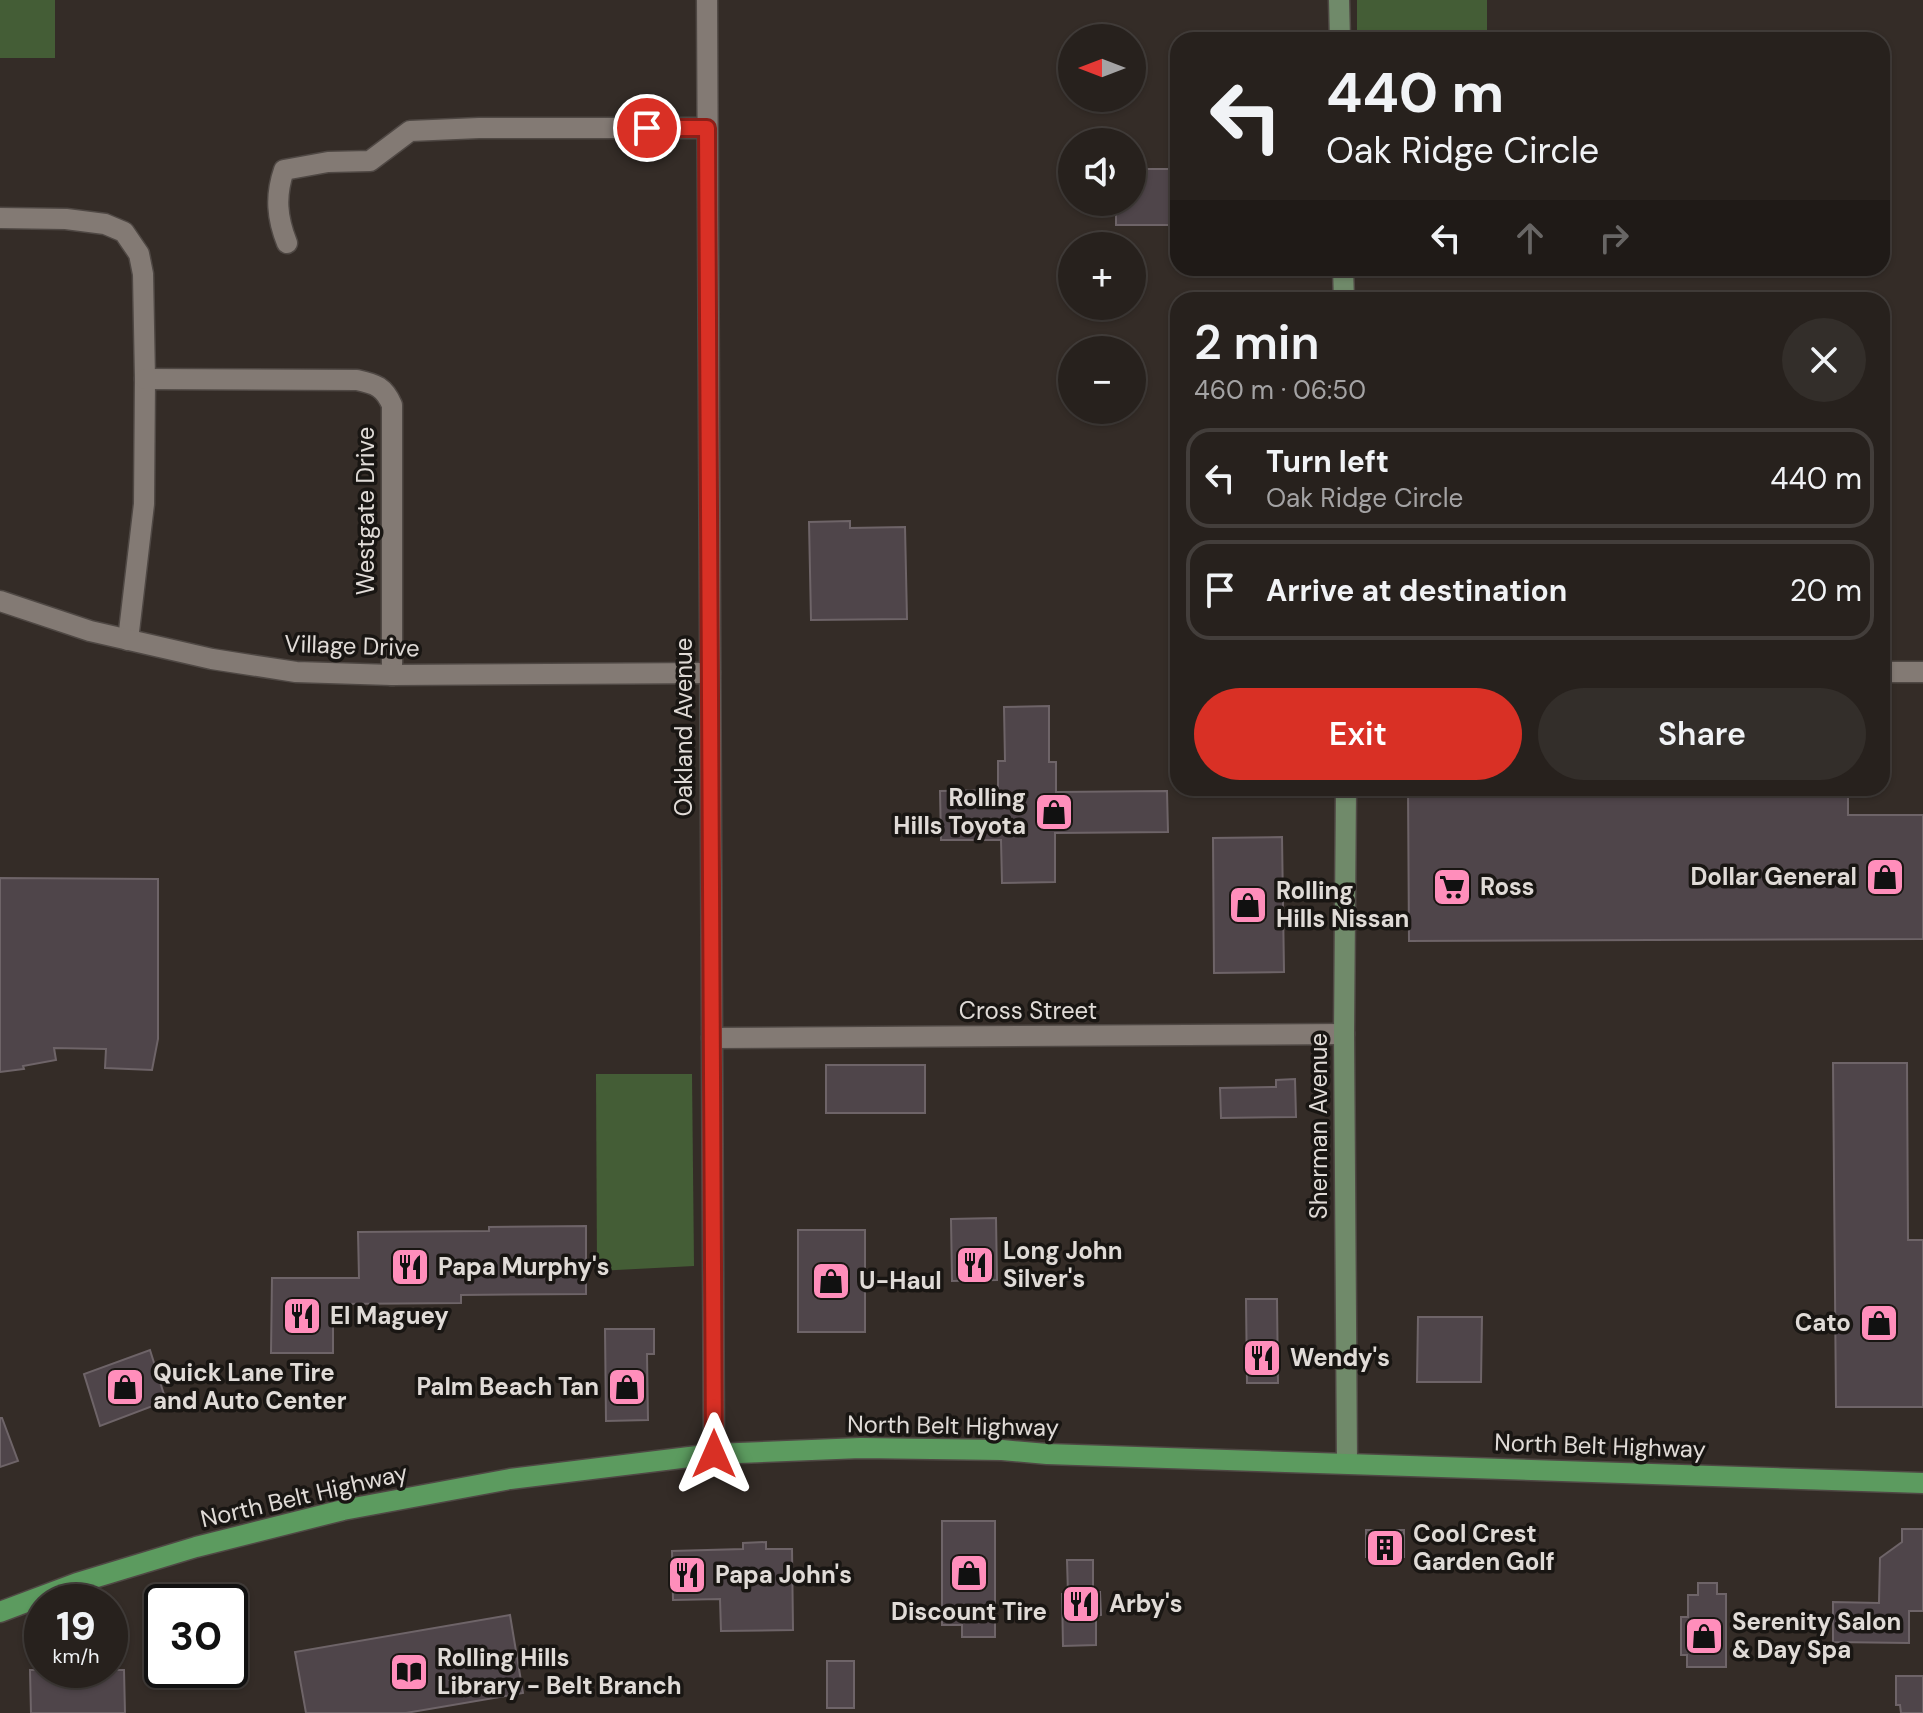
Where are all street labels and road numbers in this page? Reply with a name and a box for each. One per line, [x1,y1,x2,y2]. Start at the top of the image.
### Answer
street label: Westgate Drive [350,427,381,595]
street label: Village Drive [284,628,420,663]
street label: Oakland Avenue [668,638,699,816]
street label: Cross Street [959,995,1097,1026]
street label: Sherman Avenue [1303,1033,1334,1219]
street label: North Belt Highway [847,1408,1059,1443]
street label: North Belt Highway [1494,1426,1706,1465]
street label: North Belt Highway [197,1457,411,1534]

